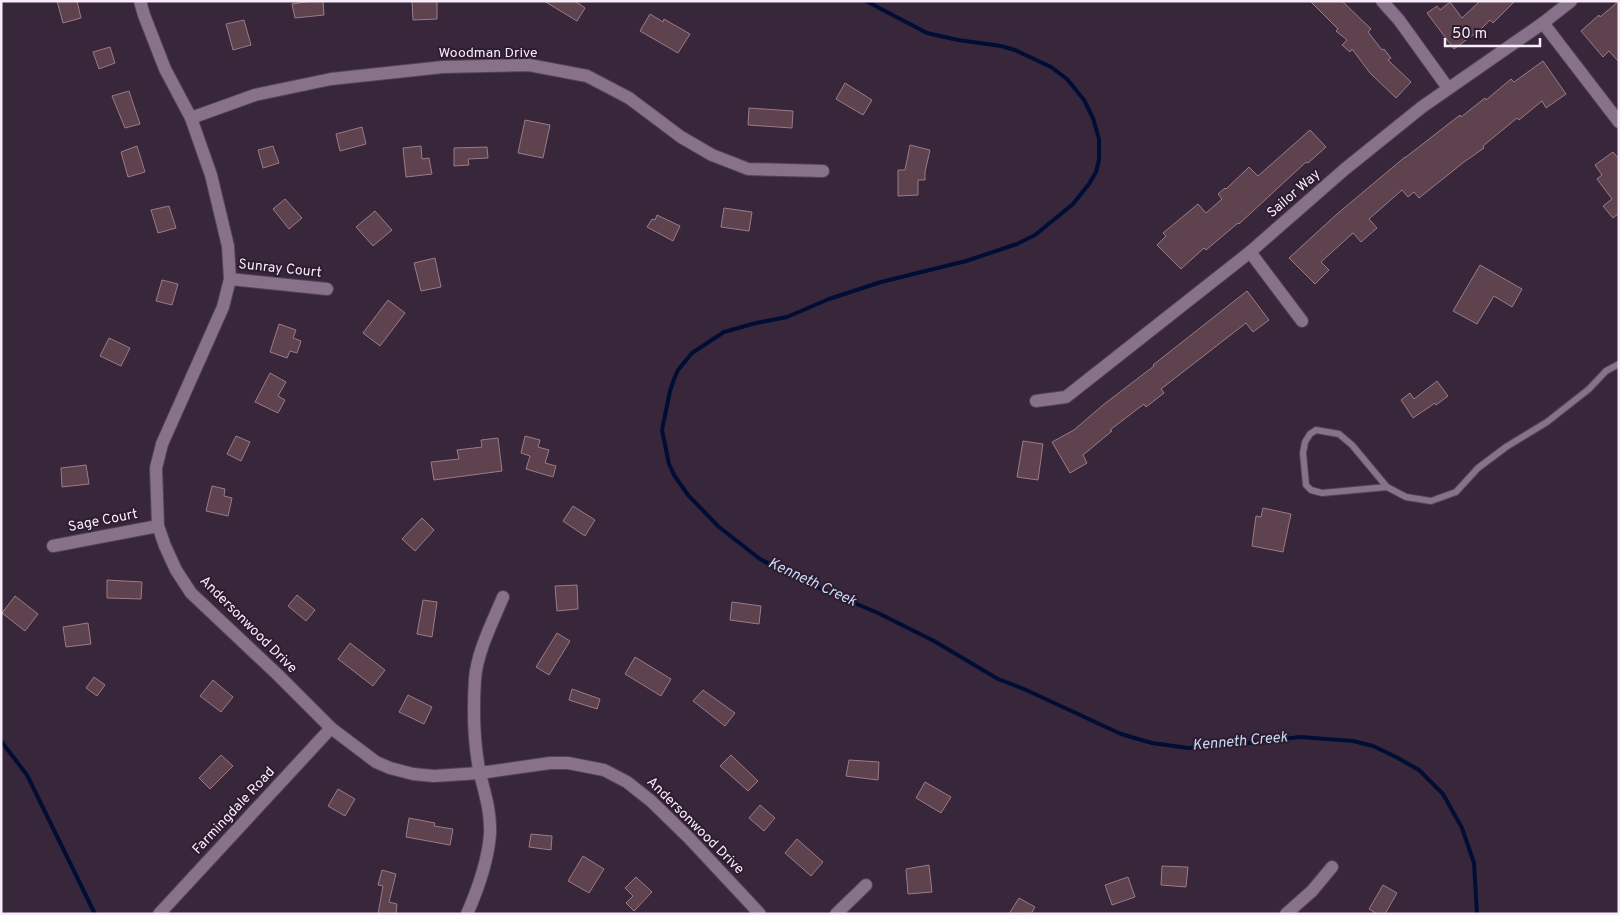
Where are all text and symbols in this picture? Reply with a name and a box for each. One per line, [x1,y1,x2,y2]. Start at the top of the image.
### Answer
scale bar [1445,15,1540,47]
text: 50 m [1452,25,1487,44]
street label: Woodman Drive [438,45,538,62]
street label: Sailor Way [1264,166,1324,222]
street label: Sunray Court [238,256,322,282]
street label: Sage Court [67,506,139,536]
water label: Kenneth Creek [765,554,860,612]
street label: Andersonwood Drive [196,573,300,677]
water label: Kenneth Creek [1192,728,1289,756]
street label: Farmingdale Road [189,764,279,858]
street label: Andersonwood Drive [643,774,747,878]

